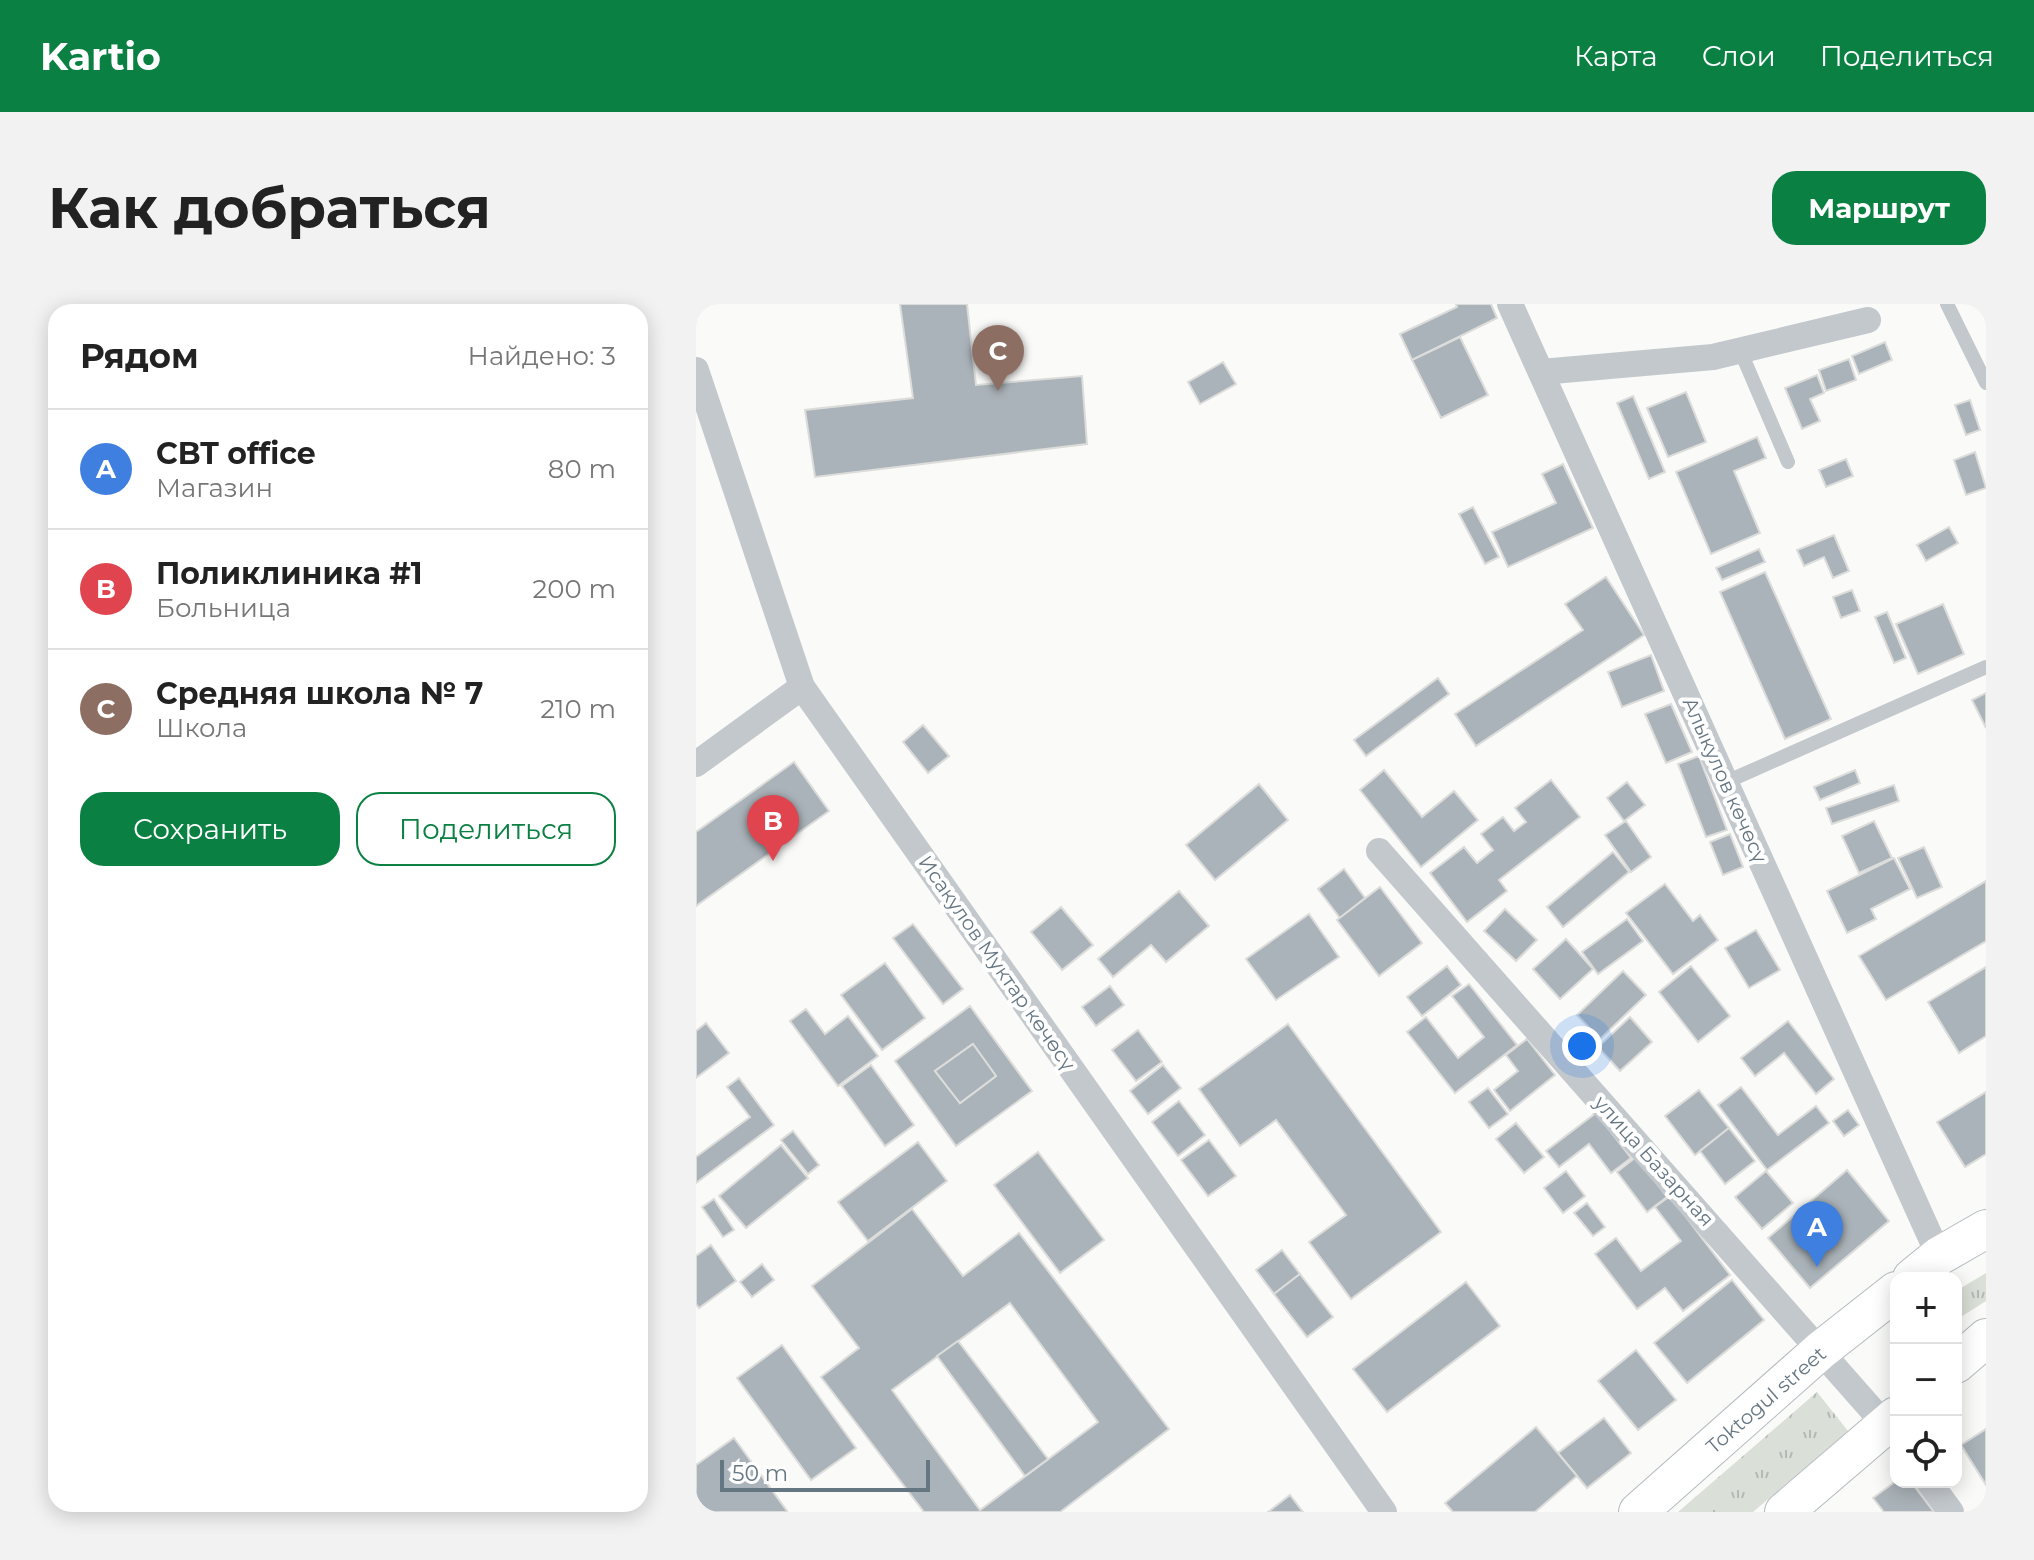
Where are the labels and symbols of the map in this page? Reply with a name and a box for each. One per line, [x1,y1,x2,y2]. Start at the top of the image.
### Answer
pin: C [972,325,1024,391]
street label: Алыкулов көчөсү [1678,693,1772,867]
pin: B [747,795,799,861]
street label: Исакулов Муктар көчөсү [913,851,1081,1075]
your location [1562,1026,1602,1066]
street label: улица Базарная [1588,1090,1719,1231]
pin: A [1791,1201,1843,1267]
street label: Toktogul street [1701,1341,1831,1459]
scale bar [720,1456,930,1492]

